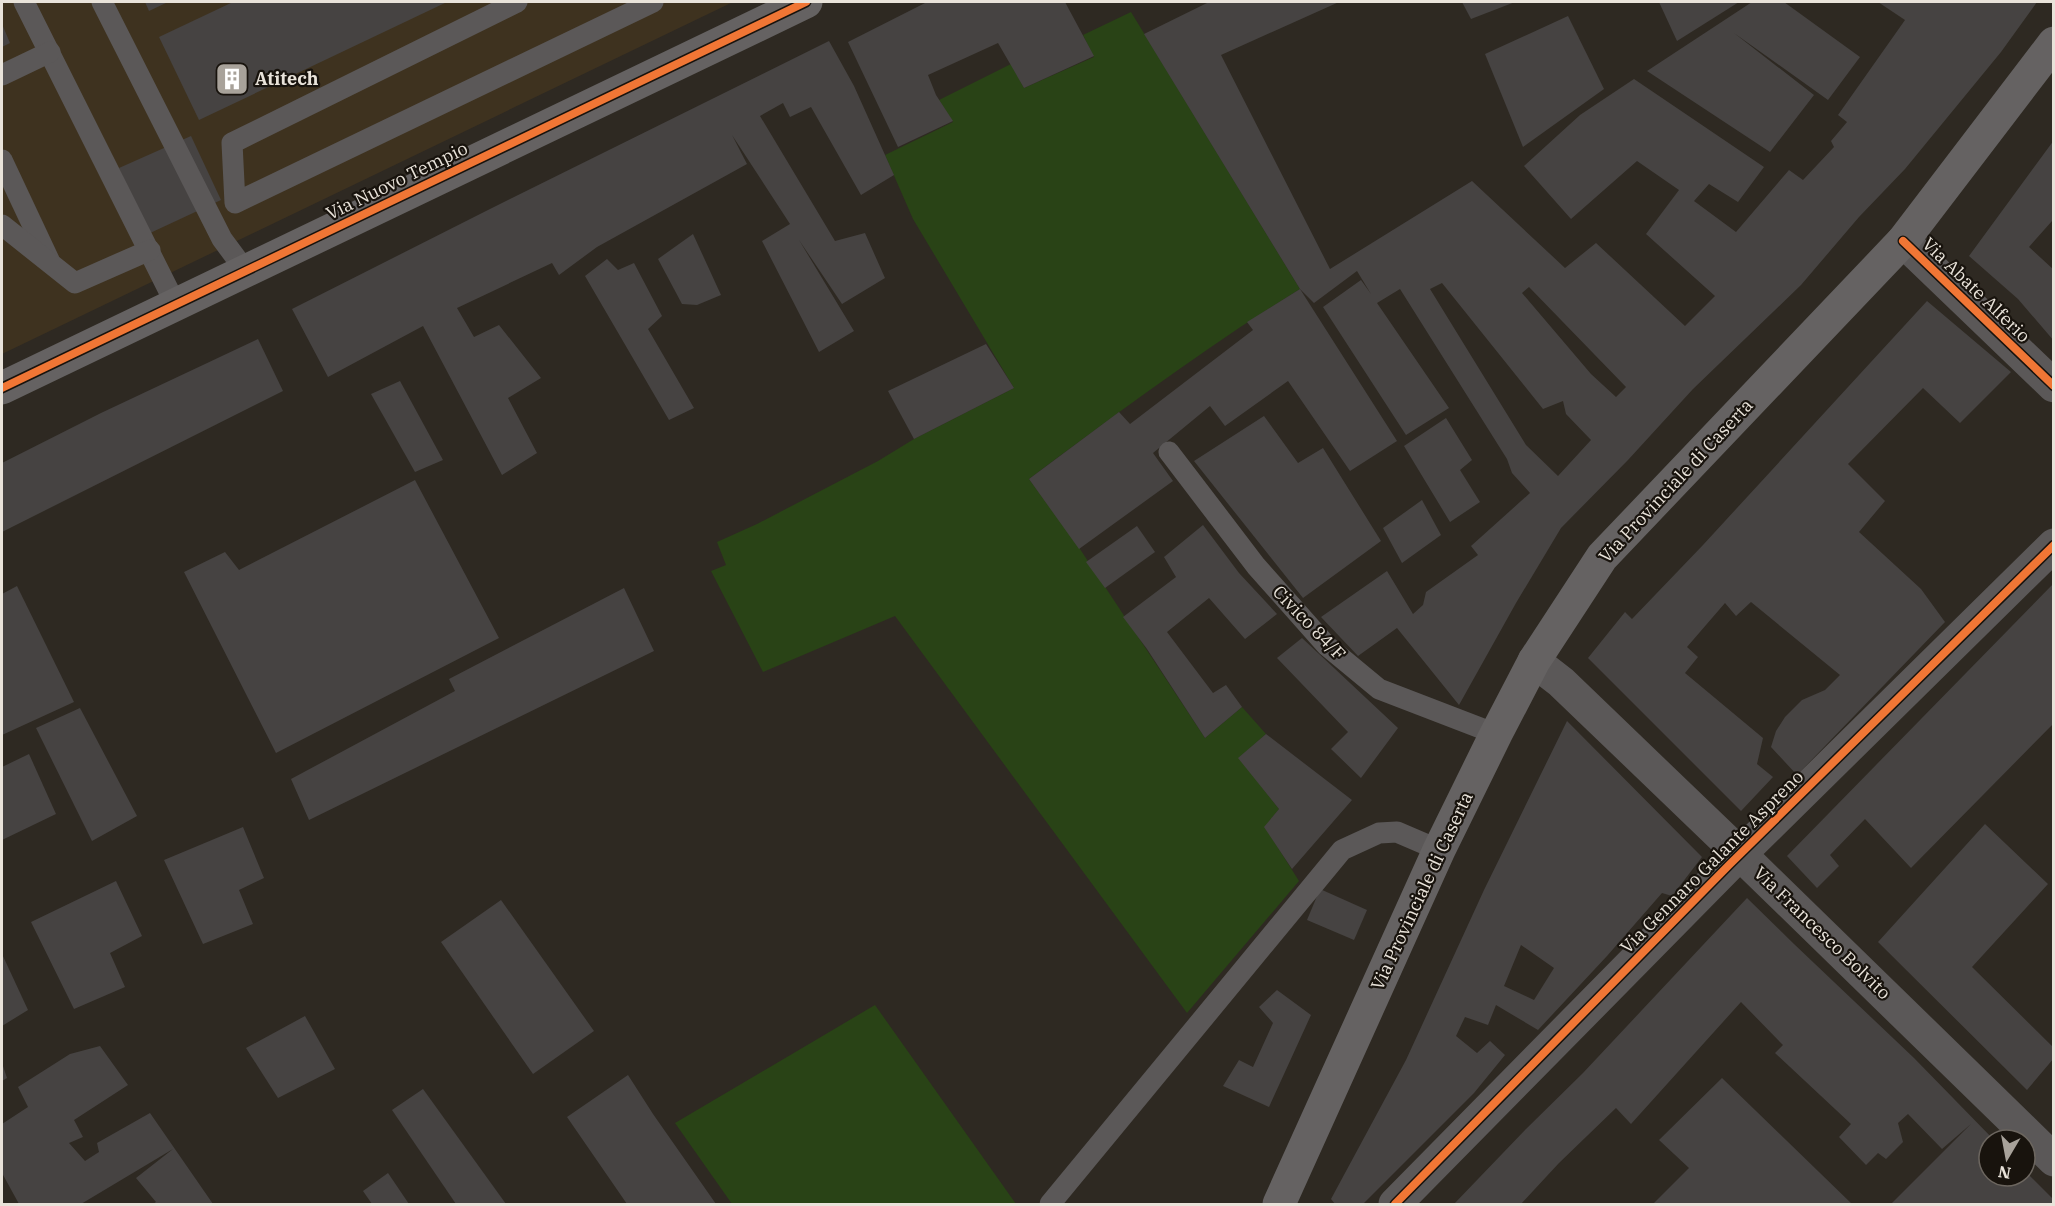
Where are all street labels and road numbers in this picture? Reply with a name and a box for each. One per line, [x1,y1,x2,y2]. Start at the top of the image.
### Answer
street label: Via Nuovo Tempio [322,136,471,225]
street label: Via Abate Alferio [1917,232,2035,347]
street label: Via Provinciale di Caserta [1594,394,1758,567]
street label: Civico 84/F [1268,580,1351,665]
street label: Via Gennaro Galante Aspreno [1615,765,1808,958]
street label: Via Provinciale di Caserta [1365,788,1478,994]
street label: Via Francesco Bolvito [1749,861,1896,1004]

